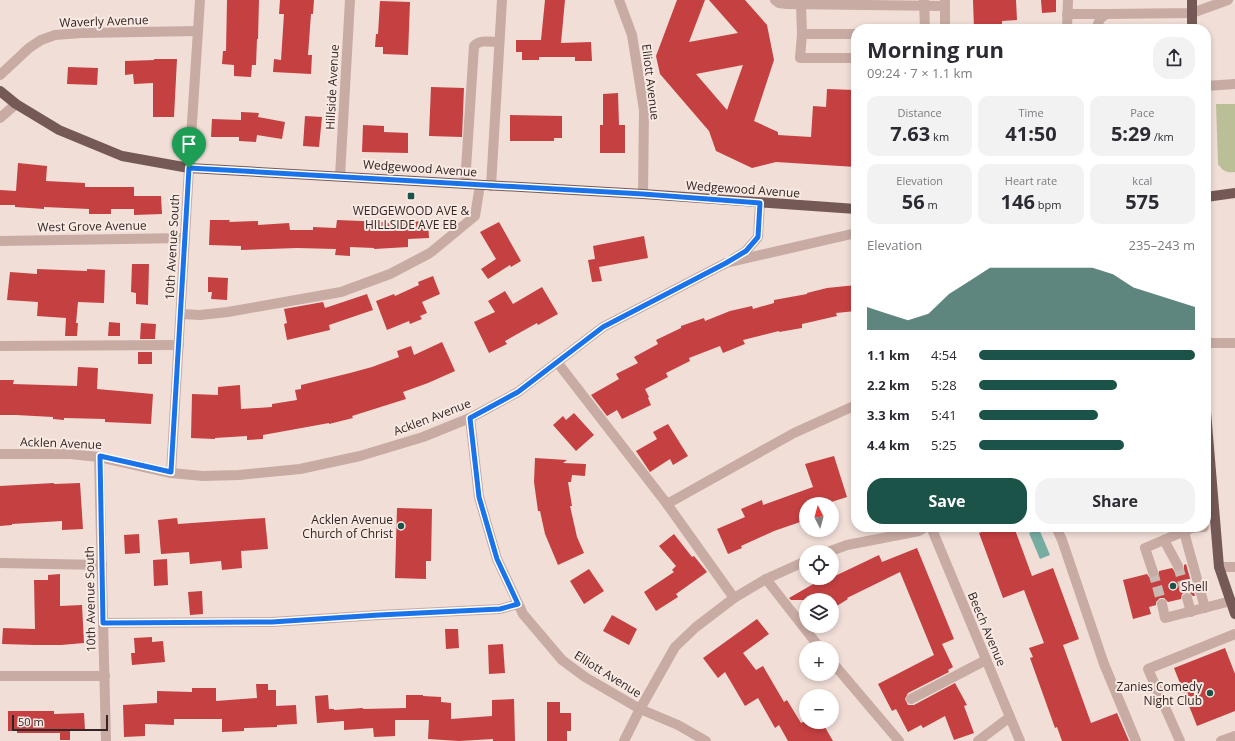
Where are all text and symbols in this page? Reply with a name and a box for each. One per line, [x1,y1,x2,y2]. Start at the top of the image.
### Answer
street label: Waverly Avenue [59,11,149,31]
text: Morning run [867,34,1004,64]
button: share [1153,37,1195,79]
street label: Elliott Avenue [638,43,664,121]
street label: Hillside Avenue [321,44,343,130]
text: 09:24 · 7 × 1.1 km [867,64,972,82]
text: Distance [898,105,942,120]
text: Time [1018,105,1044,120]
text: Pace [1130,105,1154,120]
text: 7.63 [890,120,930,147]
text: 41:50 [1005,120,1057,147]
text: 5:29 [1111,120,1151,147]
pin [172,127,206,168]
text: km [930,129,949,144]
text: /km [1151,129,1174,144]
icon: arrive [178,133,200,155]
street label: Wedgewood Avenue [362,156,478,180]
text: Elevation [896,173,943,188]
text: Heart rate [1005,173,1057,188]
text: kcal [1132,173,1152,188]
street label: Wedgewood Avenue [685,177,801,201]
text: 56 [902,188,925,215]
text: 146 [1001,188,1035,215]
text: 575 [1125,188,1159,215]
marker: WEDGEWOOD AVE & HILLSIDE AVE EB [406,191,416,201]
street label: 10th Avenue South [161,194,183,300]
text: m [925,197,938,212]
text: bpm [1035,197,1061,212]
place label: WEDGEWOOD AVE & HILLSIDE AVE EB [353,202,470,233]
street label: West Grove Avenue [37,217,147,235]
text: Elevation [867,236,922,254]
text: 235–243 m [1128,236,1195,254]
text: 1.1 km [867,346,910,364]
text: 4:54 [931,346,957,364]
text: 2.2 km [867,376,910,394]
text: 5:28 [931,376,957,394]
street label: Acklen Avenue [391,394,473,440]
text: 3.3 km [867,406,910,424]
text: 5:41 [931,406,957,424]
street label: Acklen Avenue [20,433,102,453]
text: 4.4 km [867,436,910,454]
text: 5:25 [931,436,957,454]
button: Save [867,478,1027,524]
button: Share [1035,478,1195,524]
north arrow [799,497,839,537]
map controls [799,497,839,729]
place label: Acklen Avenue Church of Christ [302,511,393,542]
marker: Acklen Avenue Church of Christ [396,521,406,531]
button: locate [799,545,839,585]
street label: 10th Avenue South [81,546,99,652]
place label: Shell [1181,578,1208,595]
marker: Shell [1168,581,1178,591]
street label: Beech Avenue [964,589,1010,669]
button: layers [799,593,839,633]
button: + [799,641,839,681]
street label: Elliott Avenue [571,647,645,702]
place label: Zanies Comedy Night Club [1117,678,1203,709]
marker: Zanies Comedy Night Club [1205,688,1215,698]
button: − [799,689,839,729]
scale bar [12,713,108,732]
text: 50 m [18,714,44,729]

